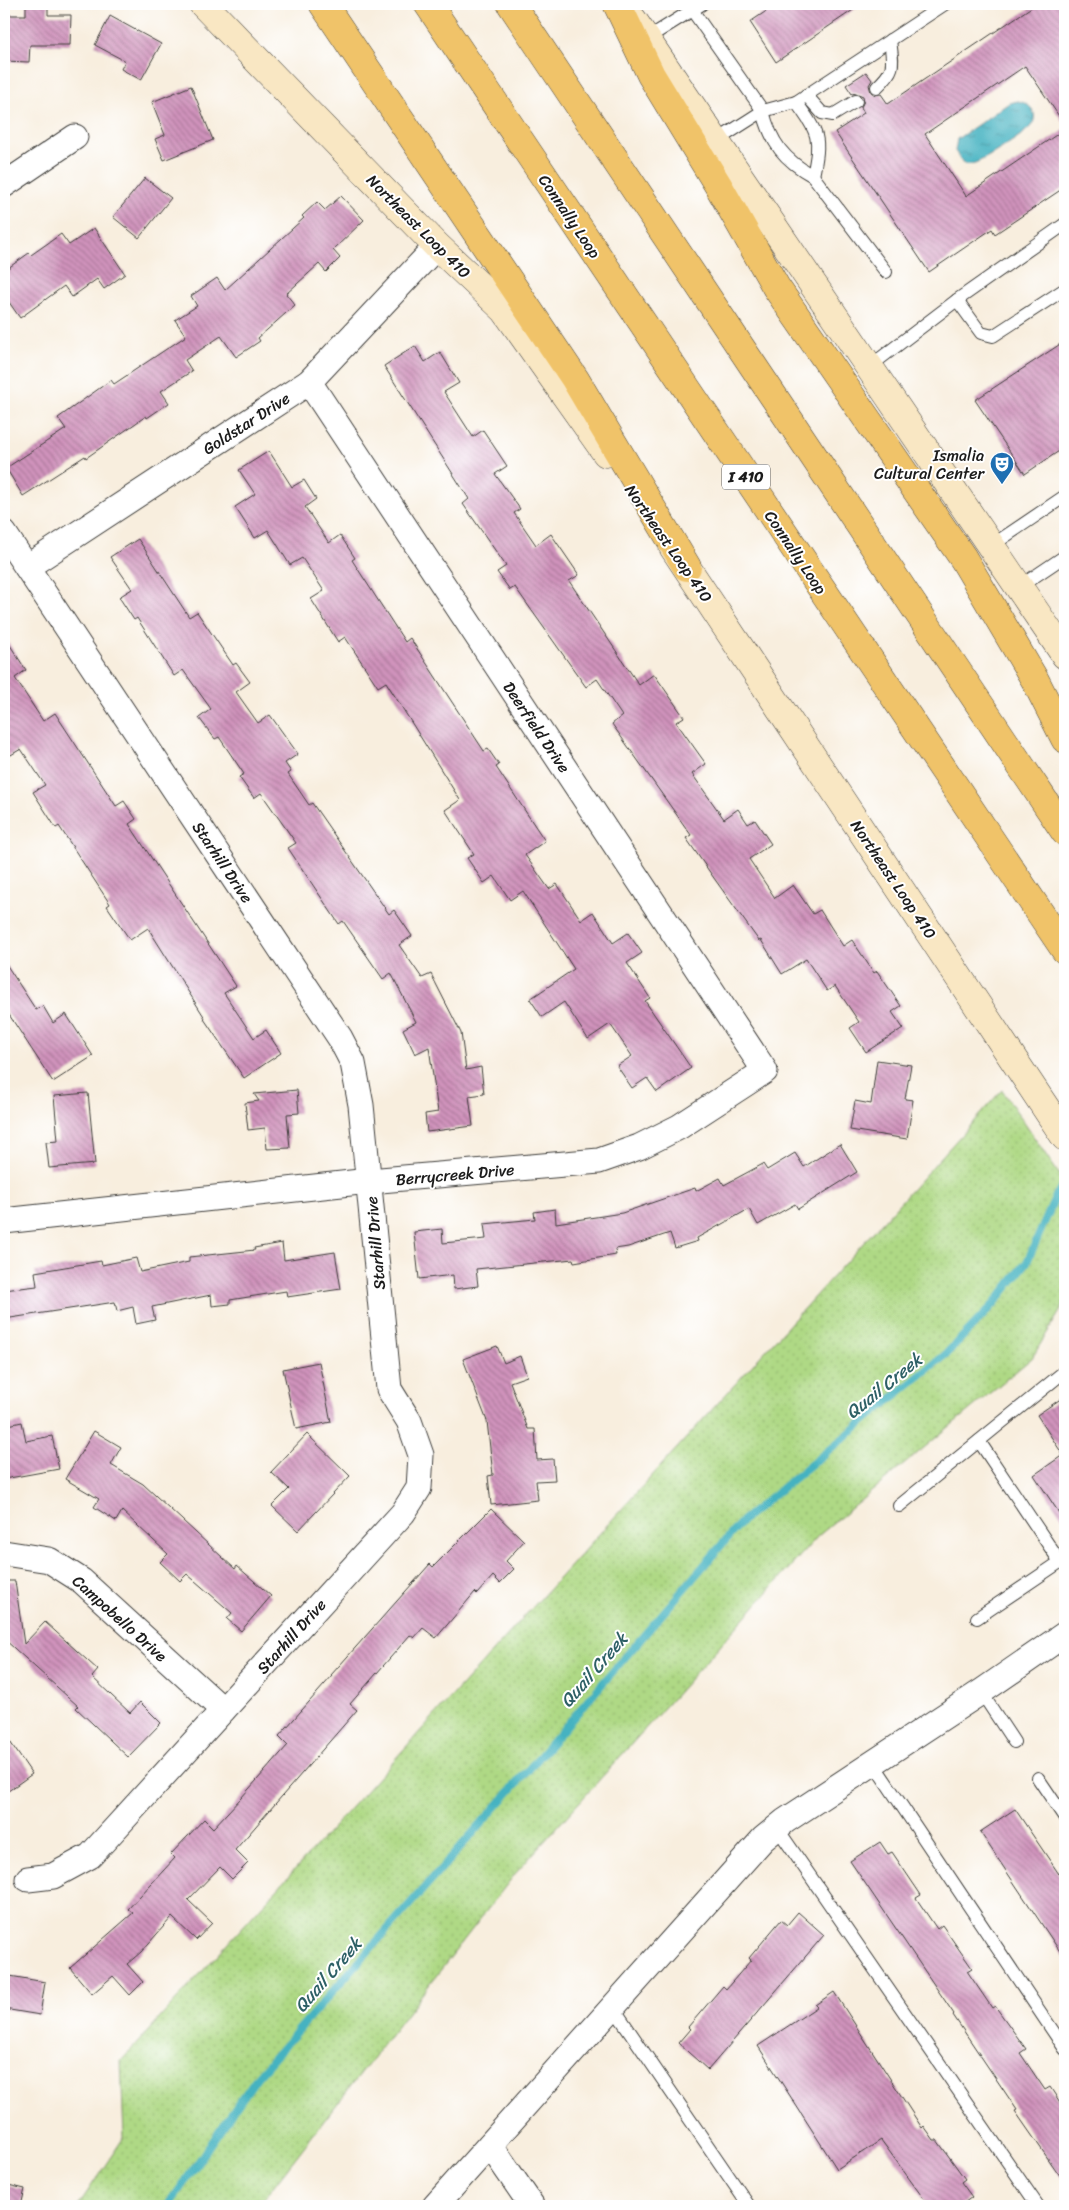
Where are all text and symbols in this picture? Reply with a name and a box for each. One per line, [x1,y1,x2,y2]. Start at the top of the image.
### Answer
street label: Northeast Loop 410 [359,167,478,286]
street label: Connally Loop [530,168,609,265]
street label: Goldstar Drive [197,384,296,463]
place label: Ismalia Cultural Center [874,441,985,488]
theatre icon: Ismalia Cultural Center [989,451,1015,485]
road number: I 410 [722,464,770,490]
street label: Northeast Loop 410 [617,478,720,609]
street label: Connally Loop [756,504,835,601]
street label: Deerfield Drive [495,675,578,779]
street label: Northeast Loop 410 [843,813,945,945]
street label: Starhill Drive [184,815,261,909]
street label: Berrycreek Drive [395,1155,516,1194]
street label: Starhill Drive [357,1195,394,1291]
water label: Quail Creek [838,1344,931,1427]
street label: Campobello Drive [65,1567,174,1670]
street label: Starhill Drive [249,1592,334,1681]
water label: Quail Creek [552,1624,637,1715]
water label: Quail Creek [286,1929,371,2020]

